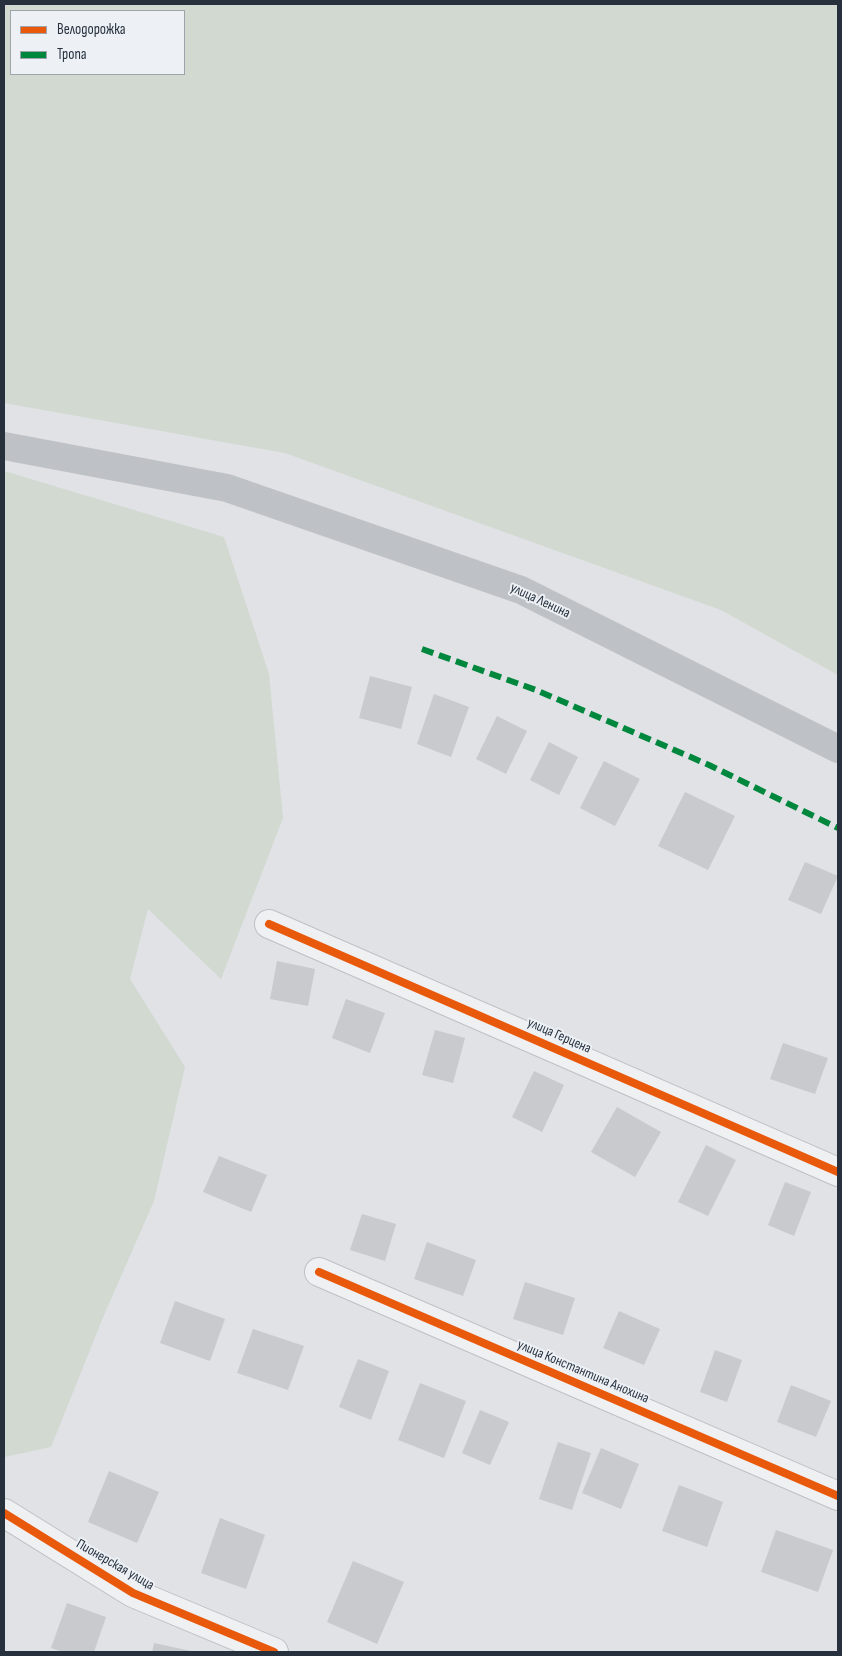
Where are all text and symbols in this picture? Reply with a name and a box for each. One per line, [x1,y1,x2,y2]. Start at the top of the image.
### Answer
legend [10,10,185,75]
text: Велодорожка [57,20,126,39]
text: Тропа [57,45,87,64]
street label: улица Ленина [507,580,573,622]
street label: улица Герцена [525,1015,593,1057]
street label: улица Константина Анохина [515,1337,651,1407]
street label: Пионерская улица [73,1536,157,1594]

